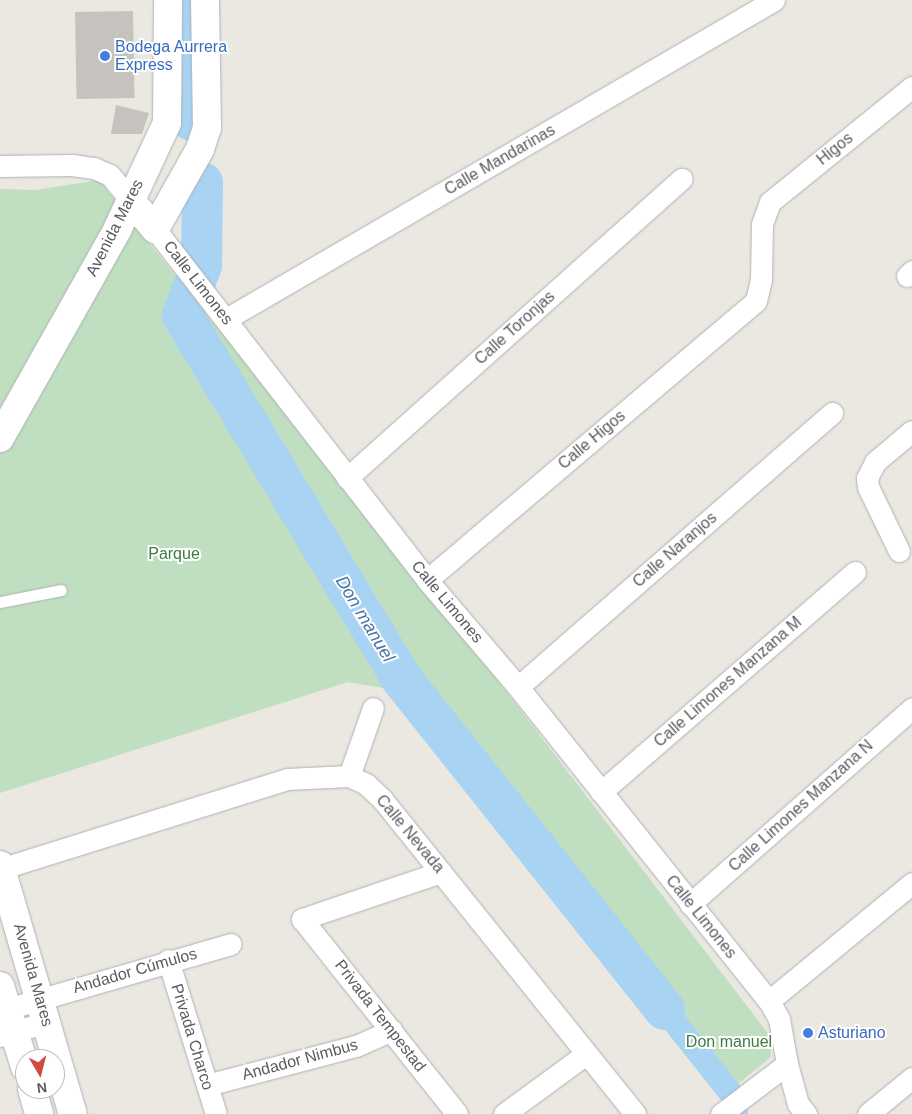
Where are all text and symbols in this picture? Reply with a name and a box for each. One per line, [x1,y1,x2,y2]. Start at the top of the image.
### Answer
place label: Bodega Aurrera Express [115,37,228,75]
marker: Bodega Aurrera Express [99,50,111,62]
street label: Calle Mandarinas [441,121,559,199]
street label: Higos [813,129,857,169]
street label: Avenida Mares [82,176,148,280]
street label: Calle Limones [159,237,237,329]
street label: Calle Toronjas [471,287,559,369]
street label: Calle Higos [554,406,630,474]
street label: Calle Naranjos [629,508,721,592]
park label: Parque [148,544,200,564]
street label: Calle Limones [407,557,487,647]
water label: Don manuel [331,572,399,666]
street label: Calle Limones Manzana M [650,613,806,751]
street label: Calle Limones Manzana N [725,736,877,876]
street label: Calle Nevada [372,791,448,877]
street label: Calle Limones [662,872,740,962]
street label: Avenida Mares [9,921,57,1029]
street label: Andador Cúmulos [71,944,199,998]
street label: Privada Tempestad [330,956,430,1076]
street label: Privada Charco [167,981,217,1093]
place label: Asturiano [818,1023,886,1043]
marker: Asturiano [802,1027,814,1039]
park label: Don manuel [686,1032,772,1052]
street label: Andador Nimbus [240,1035,360,1085]
north arrow [15,1049,65,1099]
text: N [36,1079,48,1096]

